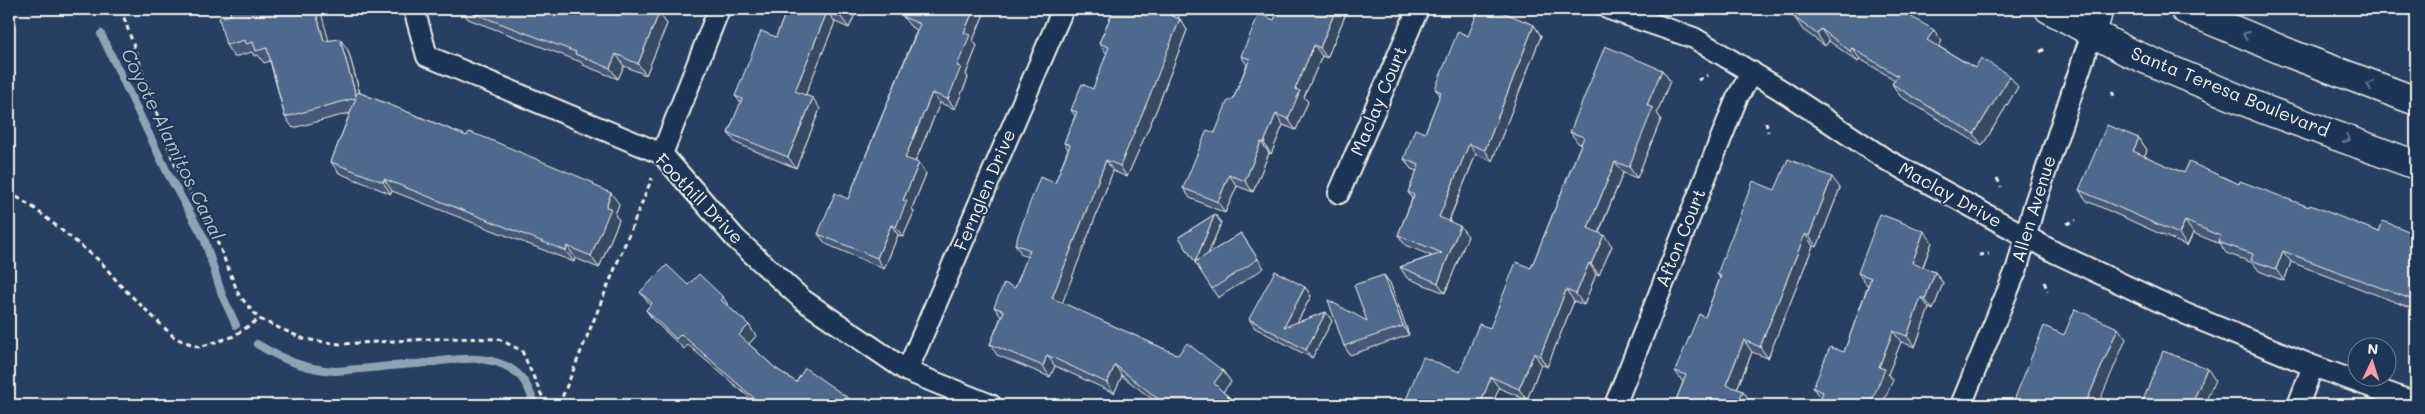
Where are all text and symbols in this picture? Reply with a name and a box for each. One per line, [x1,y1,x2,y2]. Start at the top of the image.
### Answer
one-way arrow [2242,31,2251,42]
street label: Santa Teresa Boulevard [2128,40,2333,142]
street label: Maclay Court [1344,42,1412,159]
water label: Coyote Alamitos Canal [116,44,231,244]
one-way arrow [2367,80,2375,90]
street label: Fernglen Drive [948,125,1020,254]
one-way arrow [2342,133,2351,143]
street label: Foothill Drive [650,148,749,249]
street label: Allen Avenue [2005,152,2061,265]
street label: Maclay Drive [1895,156,2006,232]
street label: Afton Court [1649,185,1711,290]
north arrow [2348,336,2398,386]
text: N [2367,339,2379,358]

